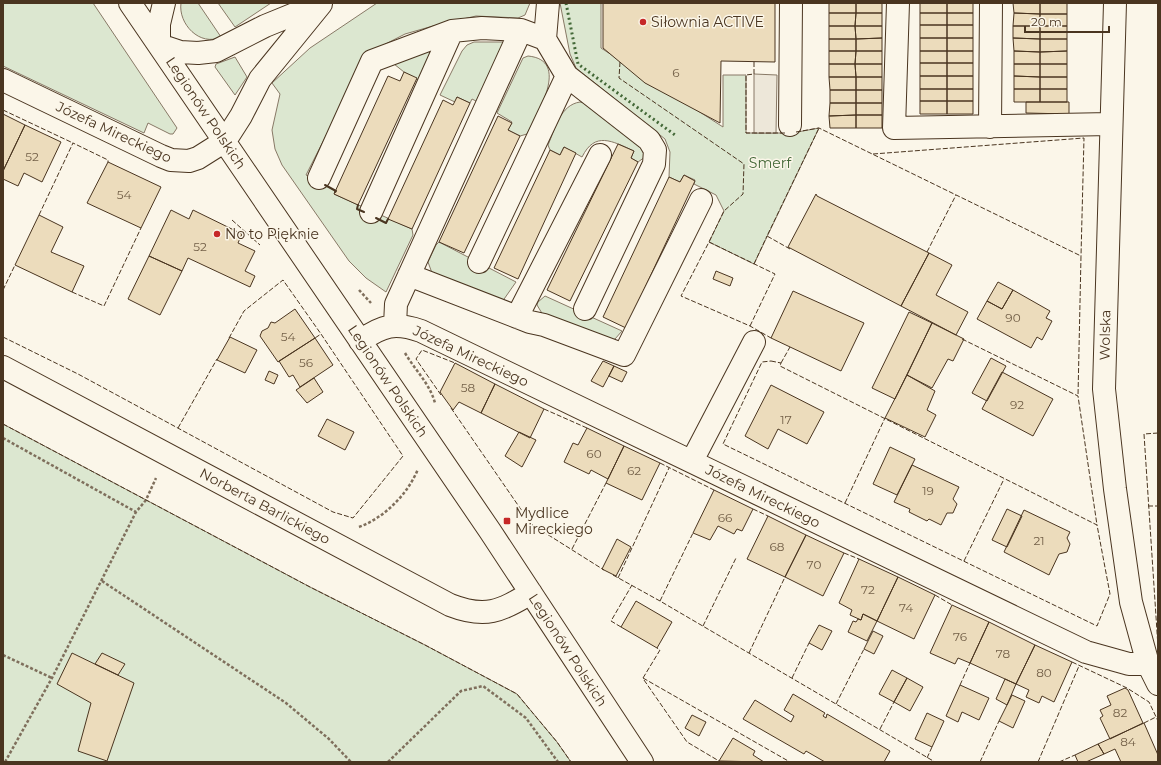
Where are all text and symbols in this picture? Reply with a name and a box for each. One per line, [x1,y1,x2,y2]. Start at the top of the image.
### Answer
scale bar [1025,8,1109,34]
place label: Siłownia ACTIVE [651,13,764,31]
text: 20 m [1031,14,1062,29]
marker: Siłownia ACTIVE [638,17,648,27]
street label: Legionów Polskich [162,54,250,172]
house number: 6 [672,65,680,80]
street label: Józefa Mireckiego [52,97,175,167]
house number: 52 [25,149,39,164]
park label: Smerf [749,154,792,172]
house number: 54 [117,187,131,202]
place label: No to Pięknie [225,225,319,243]
marker: No to Pięknie [212,229,222,239]
house number: 52 [193,239,207,254]
house number: 90 [1005,310,1021,325]
street label: Wolska [1096,310,1114,360]
street label: Józefa Mireckiego [409,321,532,391]
street label: Legionów Polskich [344,322,432,440]
house number: 54 [281,329,295,344]
house number: 56 [299,355,313,370]
house number: 58 [461,380,476,395]
house number: 92 [1010,397,1024,412]
house number: 17 [780,412,792,427]
house number: 60 [586,446,602,461]
street label: Józefa Mireckiego [702,460,824,532]
house number: 62 [627,463,641,478]
street label: Norberta Barlickiego [197,464,334,548]
house number: 19 [922,483,934,498]
place label: Mydlice Mireckiego [515,504,593,538]
house number: 66 [718,510,732,525]
marker: Mydlice Mireckiego [502,516,512,526]
house number: 21 [1033,533,1045,548]
house number: 68 [770,539,785,554]
house number: 70 [807,557,821,572]
house number: 72 [861,582,875,597]
street label: Legionów Polskich [525,590,611,710]
house number: 74 [899,600,913,615]
house number: 76 [953,629,967,644]
house number: 78 [996,646,1011,661]
house number: 80 [1036,665,1052,680]
house number: 82 [1113,705,1127,720]
house number: 84 [1120,734,1136,749]

